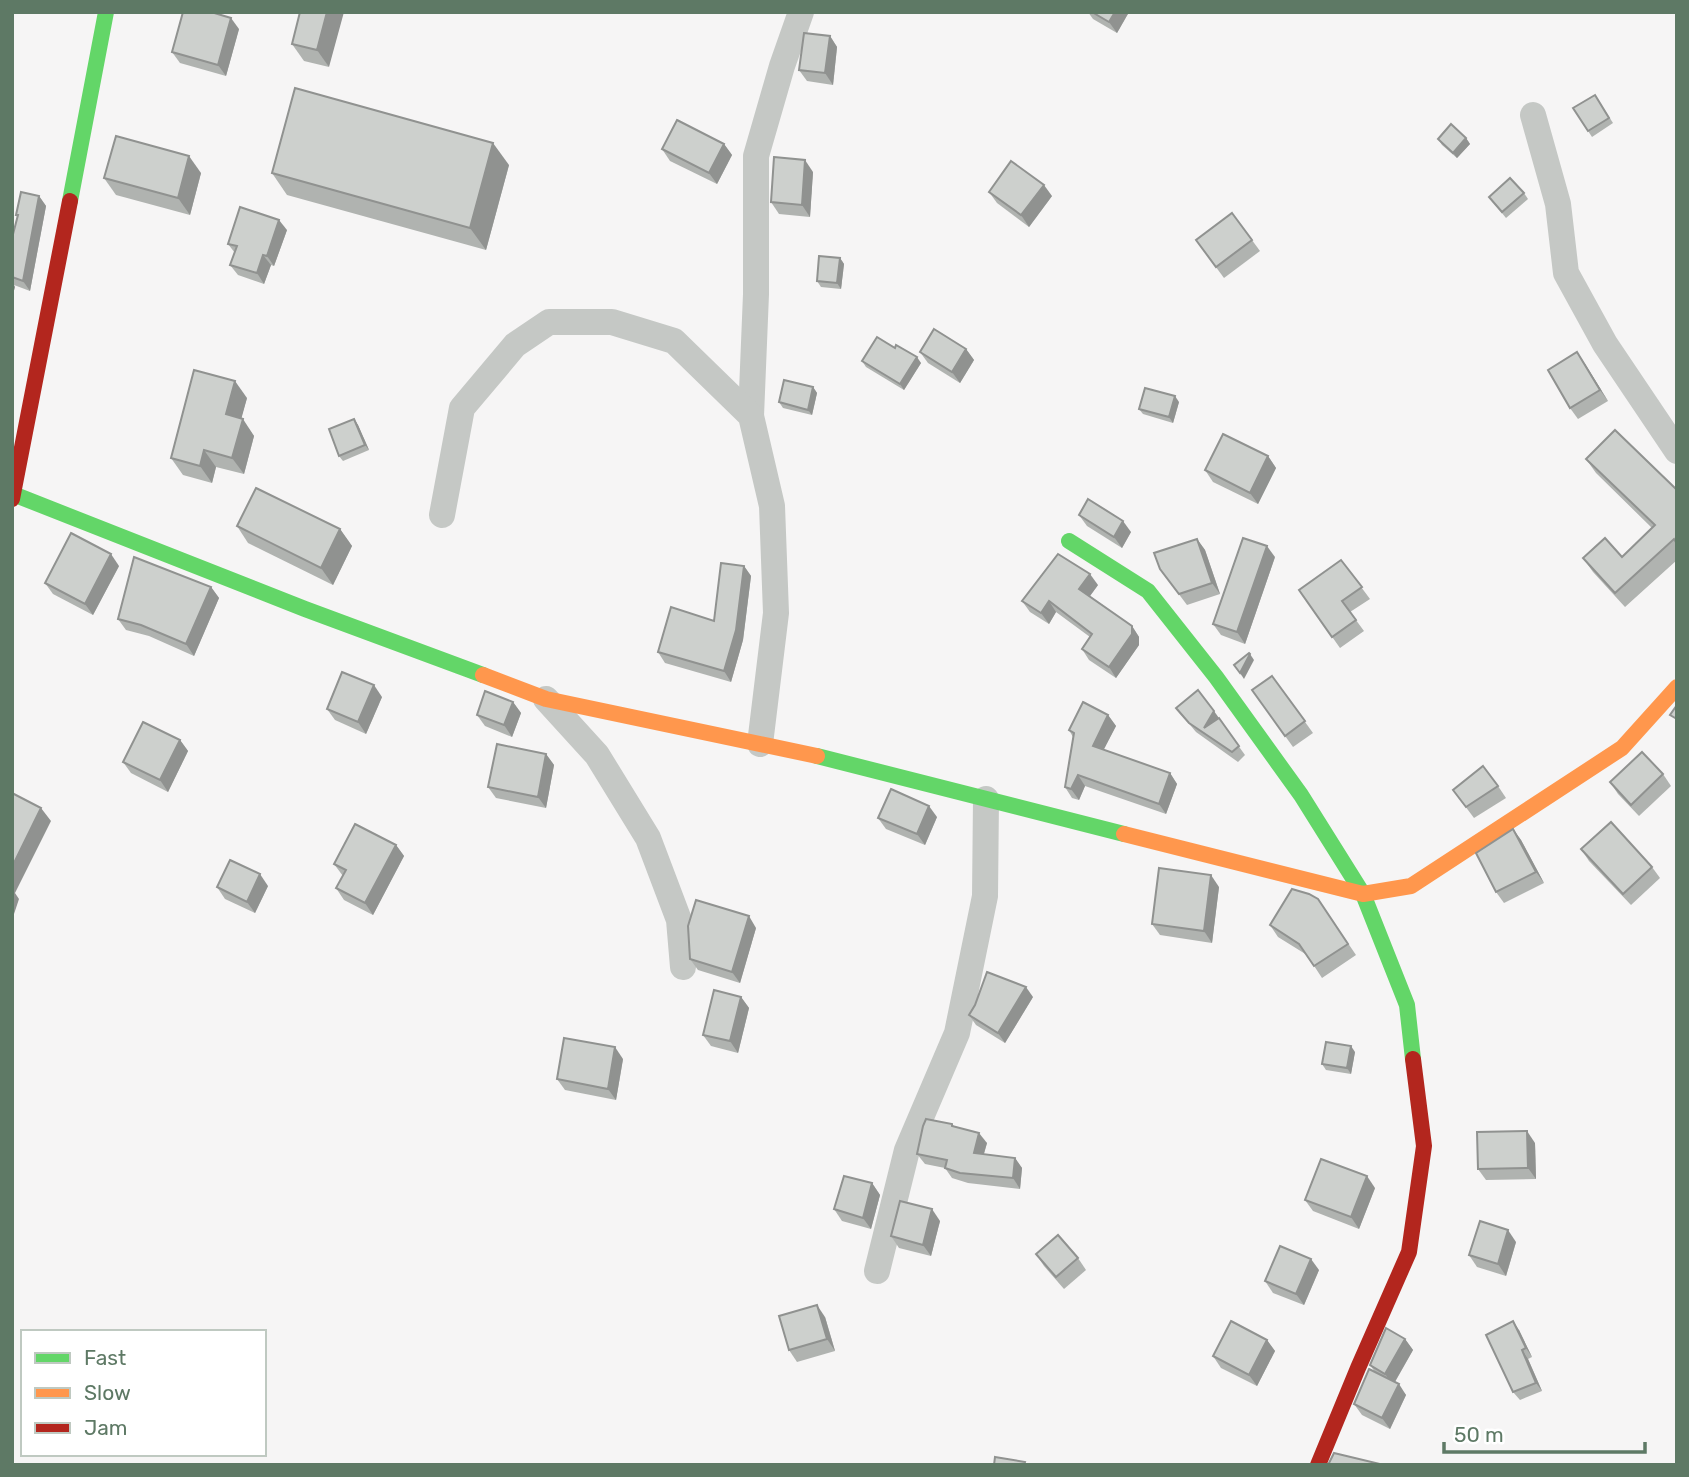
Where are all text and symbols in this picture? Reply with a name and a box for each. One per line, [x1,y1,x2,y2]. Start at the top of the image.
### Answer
legend [21,1330,266,1456]
text: Fast [84,1345,126,1370]
text: Slow [84,1380,131,1405]
scale bar [1444,1410,1645,1454]
text: Jam [84,1415,128,1440]
text: 50 m [1454,1422,1504,1447]

